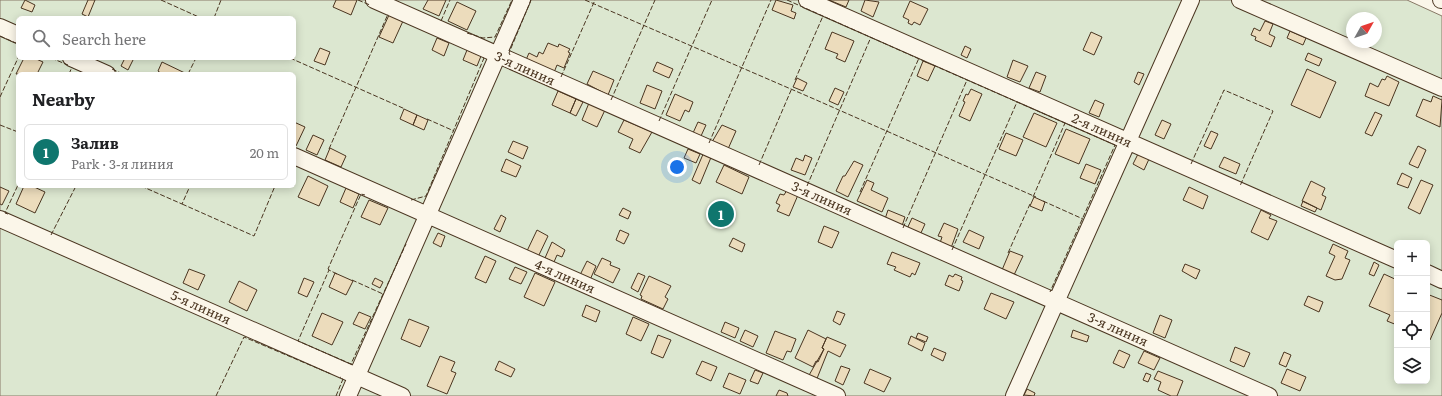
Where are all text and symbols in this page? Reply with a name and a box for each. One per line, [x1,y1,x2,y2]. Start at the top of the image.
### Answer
north arrow [1346,12,1382,48]
search box [16,16,296,60]
icon: search [30,27,52,49]
text: Search here [62,27,146,50]
street label: 3-я линия [492,46,559,89]
text: Nearby [32,86,95,111]
street label: 2-я линия [1069,108,1136,151]
text: Залив [71,131,119,154]
text: 1 [43,143,49,162]
text: 20 m [250,143,279,162]
text: Park · 3-я линия [71,154,174,173]
your location [667,157,687,177]
street label: 3-я линия [789,176,856,219]
pin: 1 [708,199,734,229]
map controls [1394,240,1430,384]
button: + [1394,240,1430,276]
street label: 4-я линия [532,254,599,297]
button: − [1394,276,1430,312]
street label: 5-я линия [168,285,235,328]
street label: 3-я линия [1085,307,1152,350]
button: locate [1394,312,1430,348]
button: layers [1394,348,1430,384]

